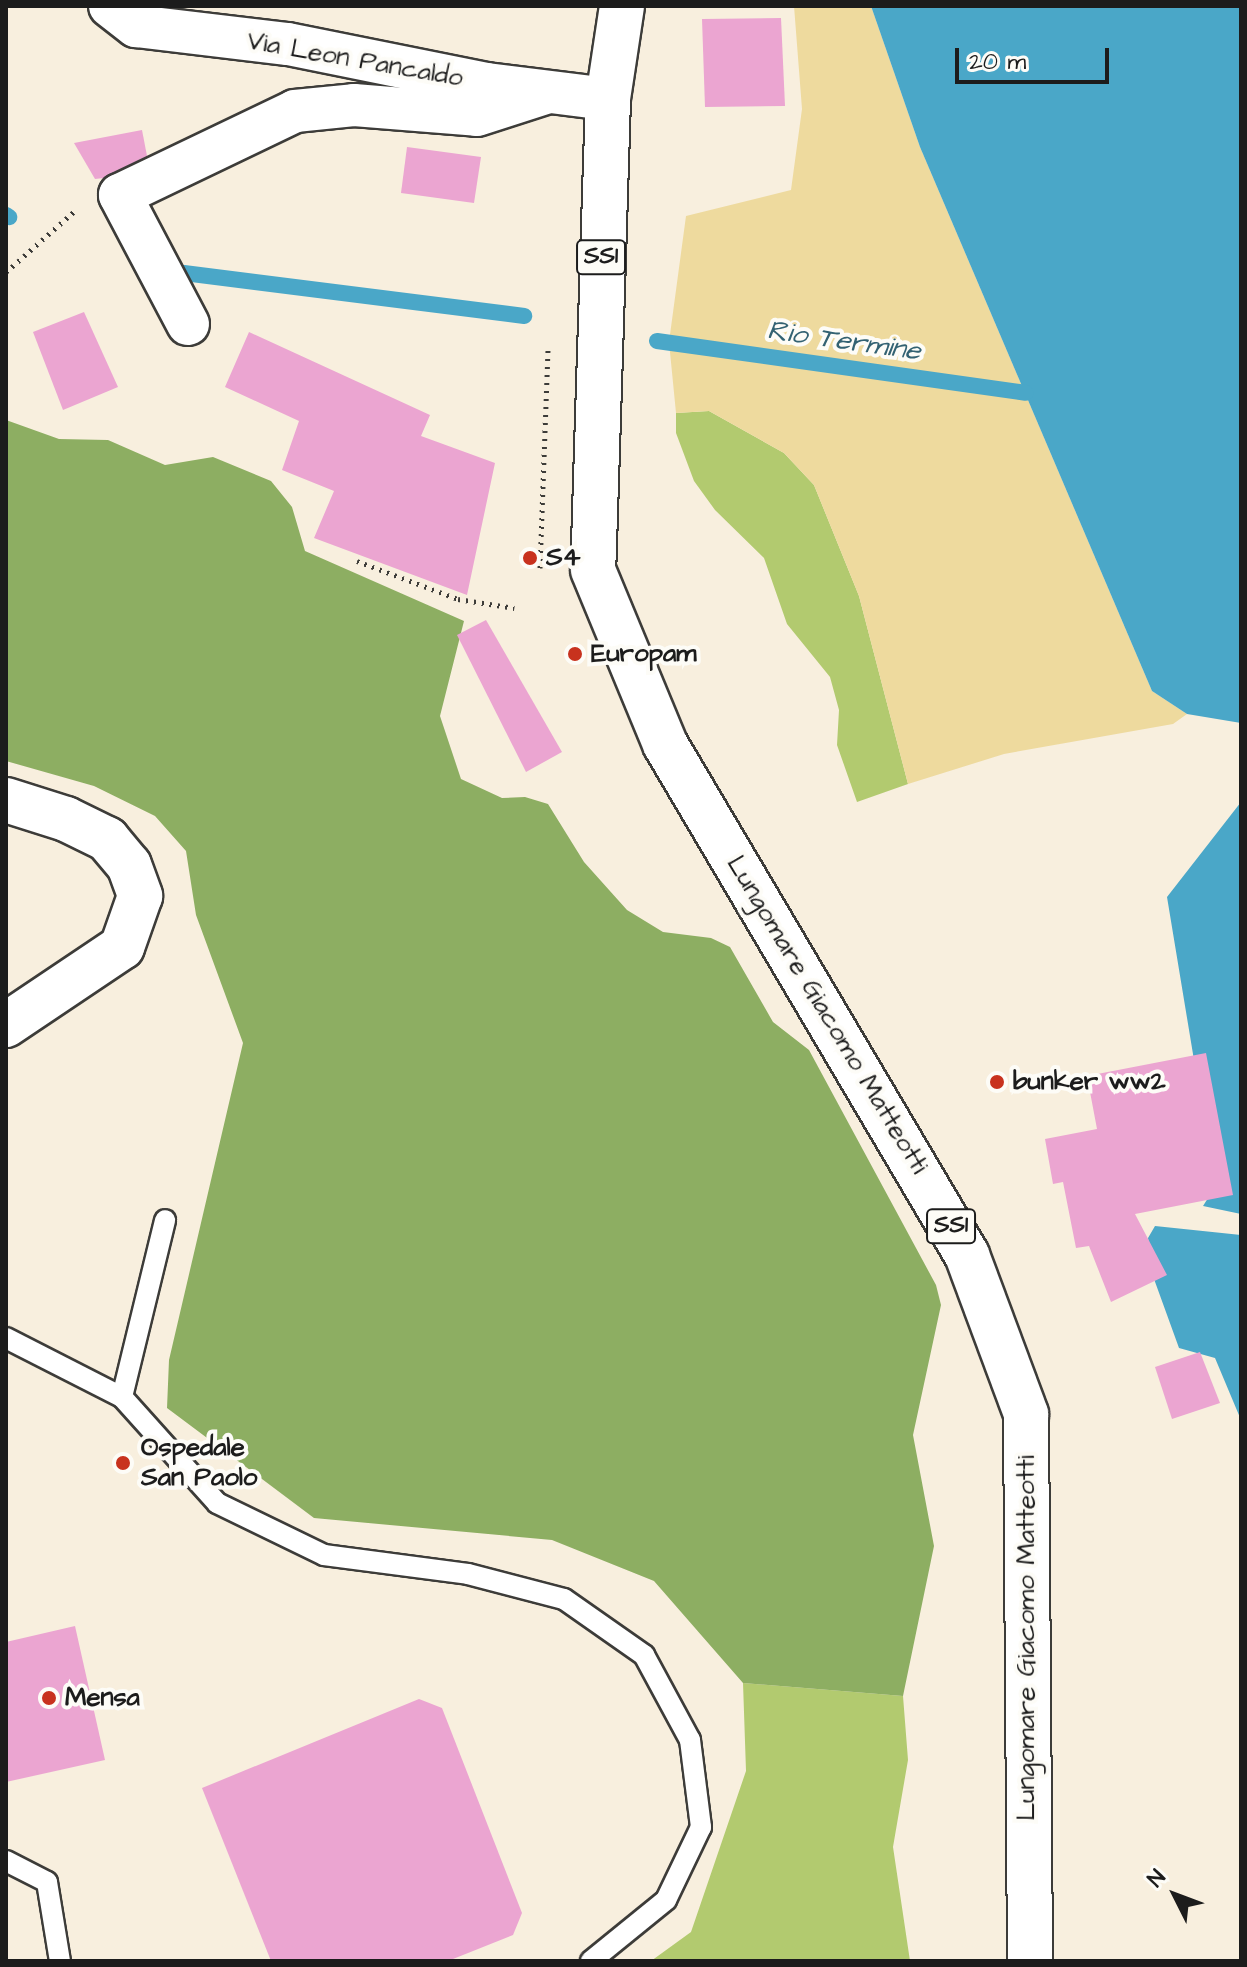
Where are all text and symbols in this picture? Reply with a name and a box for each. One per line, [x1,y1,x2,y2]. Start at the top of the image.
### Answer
street label: Via Leon Pancaldo [245,26,465,94]
scale bar [959,32,1113,82]
text: 20 m [969,45,1026,79]
road number: SS1 [575,237,627,277]
water label: Rio Termine [765,314,923,368]
place label: S4 [546,542,580,574]
marker: S4 [521,549,539,567]
place label: Europam [591,638,696,670]
marker: Europam [566,645,584,663]
street label: Lungomare Giacomo Matteotti [720,850,934,1180]
place label: bunker ww2 [1013,1066,1166,1098]
marker: bunker ww2 [988,1073,1006,1091]
road number: SS1 [925,1206,977,1246]
place label: Ospedale San Paolo [141,1432,257,1494]
marker: Ospedale San Paolo [112,1452,134,1474]
street label: Lungomare Giacomo Matteotti [1011,1455,1043,1821]
place label: Mensa [65,1682,140,1714]
marker: Mensa [40,1689,58,1707]
north arrow [1135,1855,1215,1935]
text: N [1141,1863,1173,1894]

